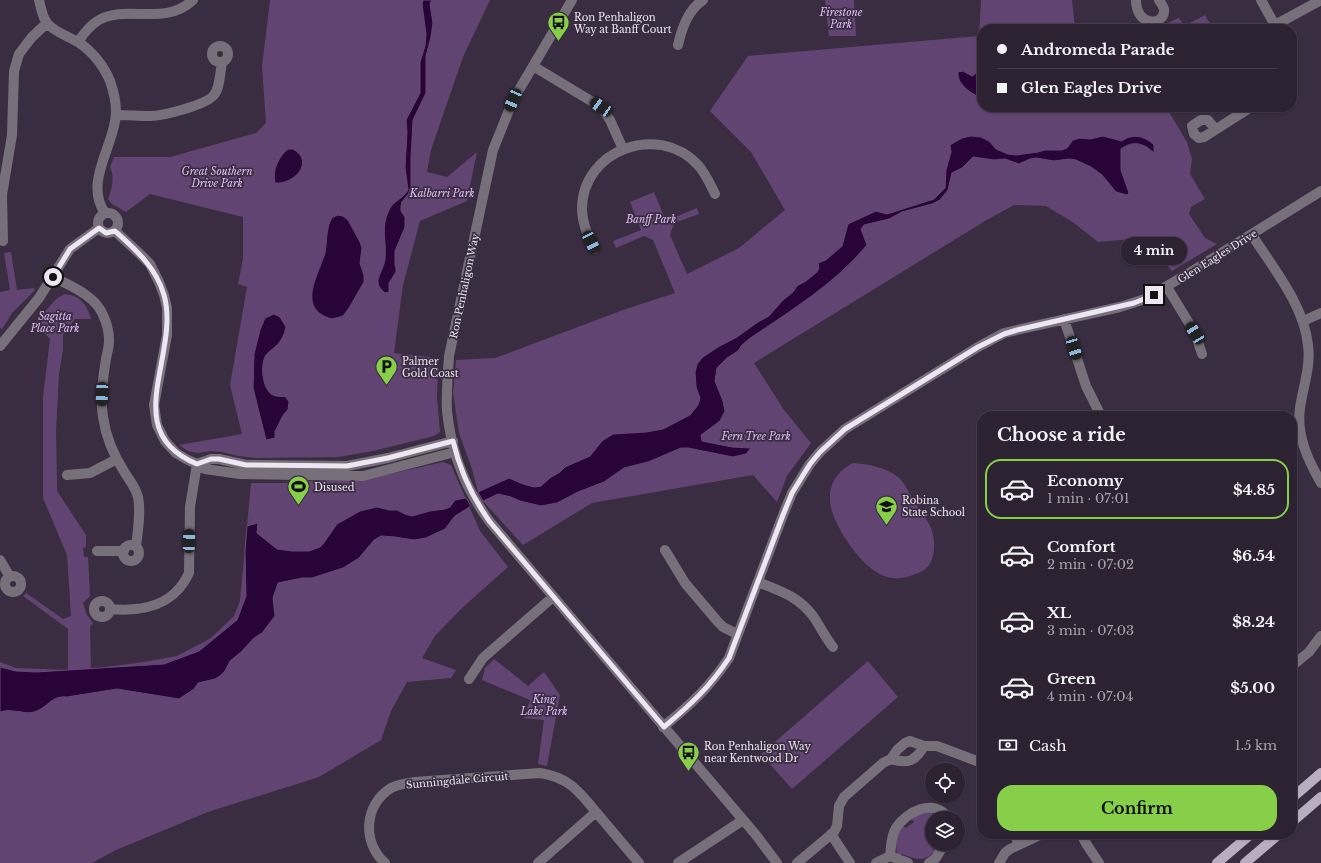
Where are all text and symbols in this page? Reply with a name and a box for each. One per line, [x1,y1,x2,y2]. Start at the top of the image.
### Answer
park label: Firestone Park [819,6,863,31]
bus stop icon: Ron Penhaligon Way at Banff Court [545,10,571,43]
place label: Ron Penhaligon Way at Banff Court [573,11,672,36]
text: Andromeda Parade [1021,40,1175,59]
text: Glen Eagles Drive [1021,78,1162,97]
car [503,87,523,113]
car [588,95,614,119]
park label: Great Southern Drive Park [182,165,252,190]
park label: Kalbarri Park [409,187,474,200]
park label: Banff Park [625,213,676,226]
street label: Glen Eagles Drive [1175,227,1260,286]
car [580,229,602,255]
street label: Ron Penhaligon Way [447,232,482,340]
callout: 4 min [1121,237,1187,265]
text: 4 min [1134,242,1174,259]
route start [44,268,62,286]
route end [1145,286,1163,304]
park label: Sagitta Place Park [30,310,79,335]
car [1184,320,1206,346]
car [1065,335,1083,361]
parking icon: Palmer Gold Coast [374,354,400,387]
place label: Palmer Gold Coast [402,355,459,380]
car [96,382,108,406]
text: Choose a ride [997,424,1126,446]
park label: Fern Tree Park [720,430,791,443]
icon: car [999,471,1035,507]
text: Economy [1047,471,1124,490]
sports icon: Disused [286,474,312,507]
text: $4.85 [1233,480,1275,499]
place label: Disused [314,481,355,494]
text: 1 min · 07:01 [1047,490,1130,507]
school or university icon: Robina State School [874,493,900,526]
place label: Robina State School [902,494,965,519]
car [183,529,195,553]
icon: car [999,537,1035,573]
text: Comfort [1047,537,1115,556]
text: $6.54 [1232,546,1275,565]
text: 2 min · 07:02 [1047,556,1134,573]
icon: car [999,603,1035,639]
text: XL [1047,603,1071,622]
text: $8.24 [1232,612,1275,631]
text: 3 min · 07:03 [1047,622,1134,639]
icon: car [999,669,1035,705]
text: Green [1047,669,1096,688]
text: $5.00 [1230,678,1275,697]
text: 4 min · 07:04 [1047,688,1133,705]
park label: King Lake Park [520,693,567,718]
icon: cash [997,734,1019,756]
text: Cash [1029,736,1066,755]
text: 1.5 km [1235,737,1277,754]
bus stop icon: Ron Penhaligon Way near Kentwood Dr [675,739,701,772]
place label: Ron Penhaligon Way near Kentwood Dr [704,740,811,765]
map controls [925,763,965,851]
button: locate [925,763,965,803]
street label: Sunningdale Circuit [405,770,509,791]
button: Confirm [997,785,1277,831]
button: layers [925,811,965,851]

